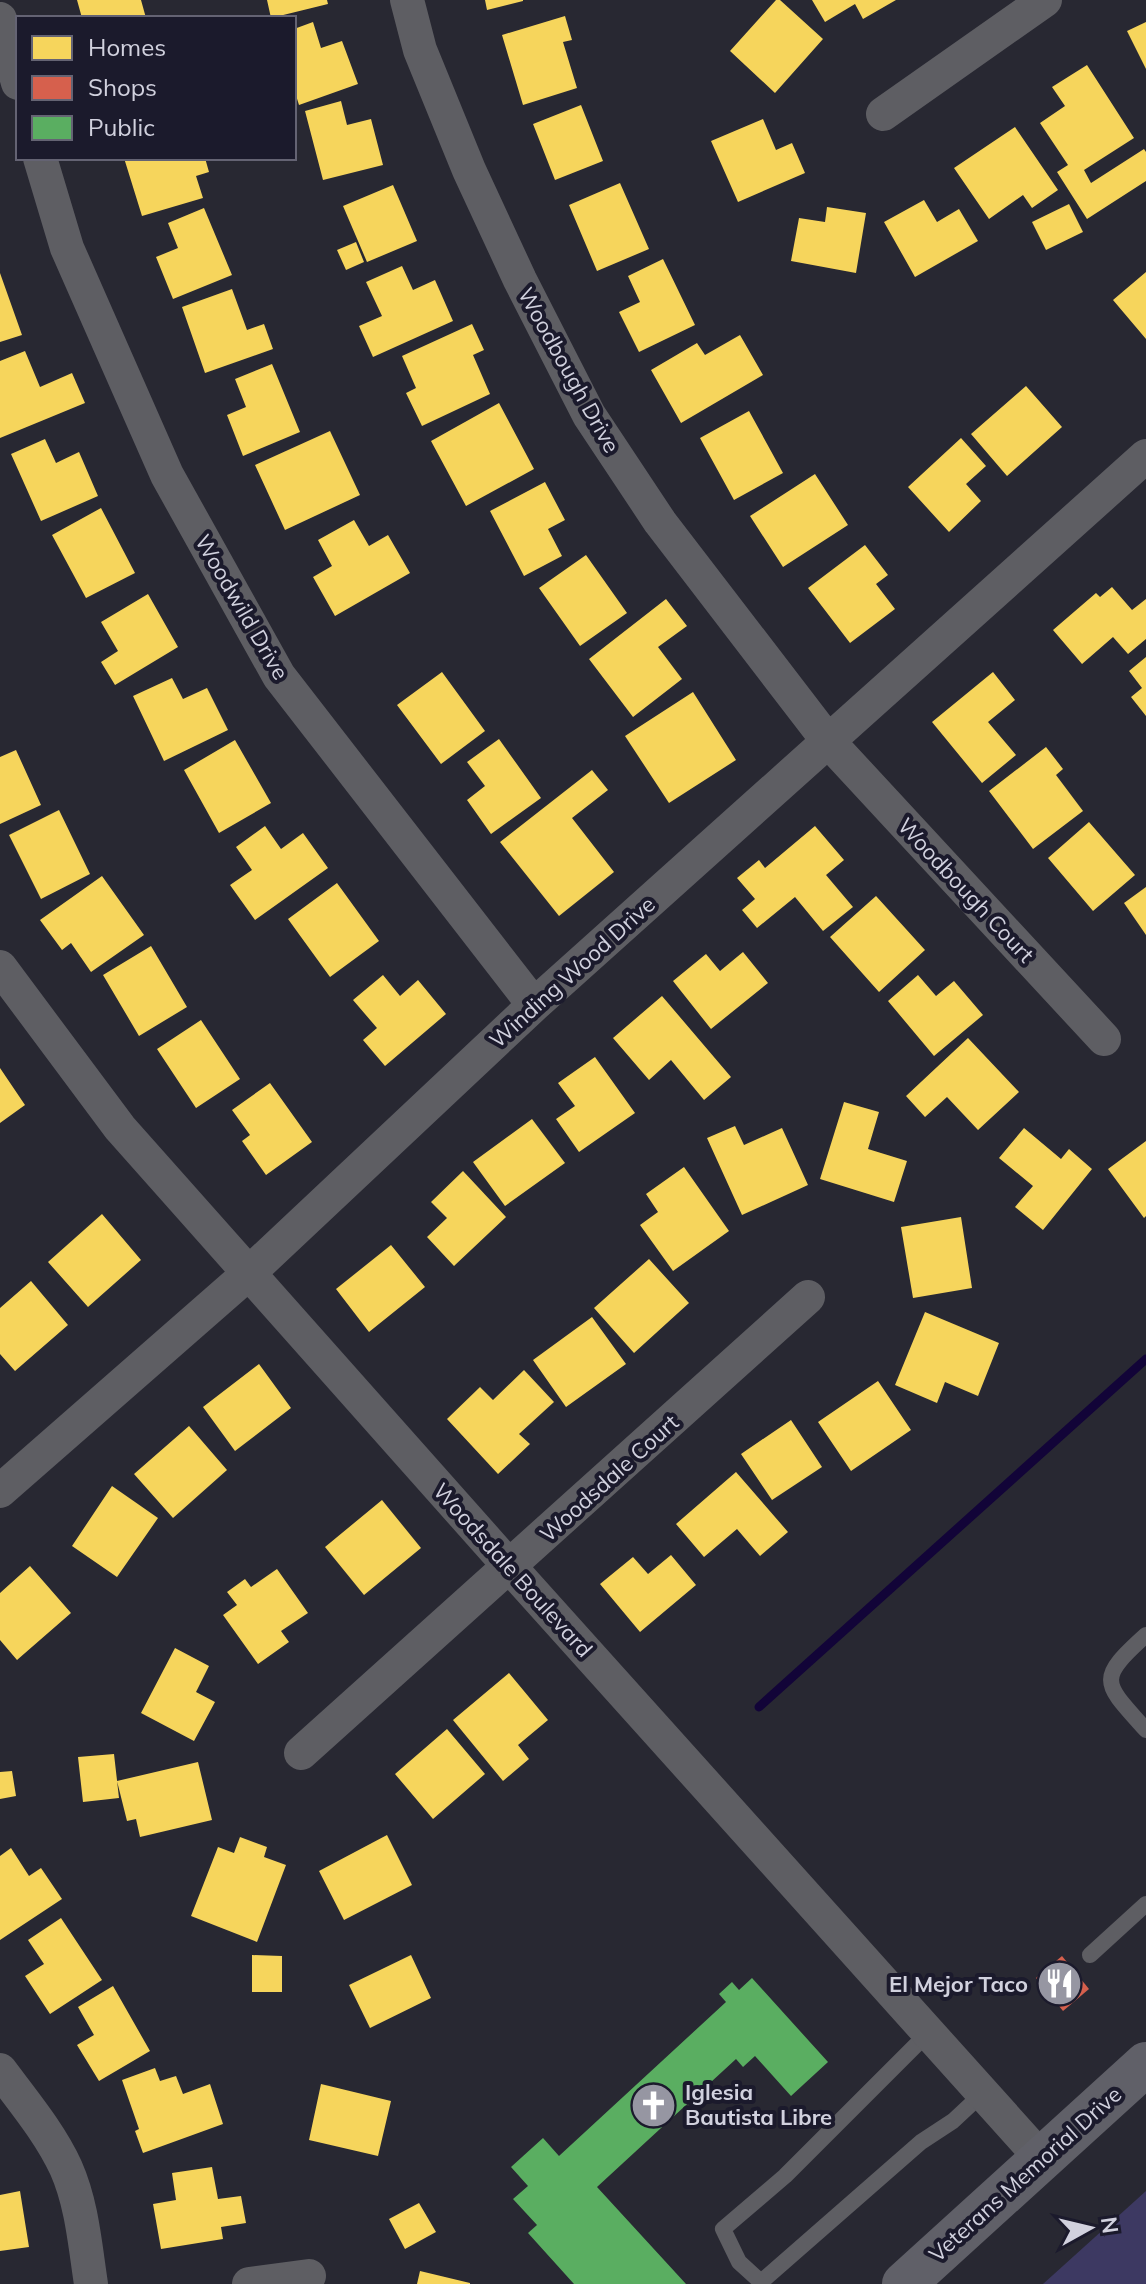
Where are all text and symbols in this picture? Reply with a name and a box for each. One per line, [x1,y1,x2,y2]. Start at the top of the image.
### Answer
legend [16,16,296,160]
text: Homes [88,32,166,62]
text: Shops [88,72,157,102]
text: Public [88,112,155,142]
street label: Woodbough Drive [512,282,626,458]
street label: Woodwild Drive [189,529,295,685]
street label: Woodbough Court [892,812,1040,968]
street label: Winding Wood Drive [483,890,661,1054]
street label: Woodsdale Court [534,1408,685,1548]
street label: Woodsdale Boulevard [427,1477,599,1663]
restaurant icon: El Mejor Taco [1035,1960,1083,2008]
place label: El Mejor Taco [889,1970,1028,1998]
place label: Iglesia Bautista Libre [685,2078,832,2131]
street label: Veterans Memorial Drive [923,2080,1127,2268]
church icon: Iglesia Bautista Libre [630,2081,678,2129]
north arrow [1050,2188,1130,2268]
text: N [1095,2215,1125,2235]

